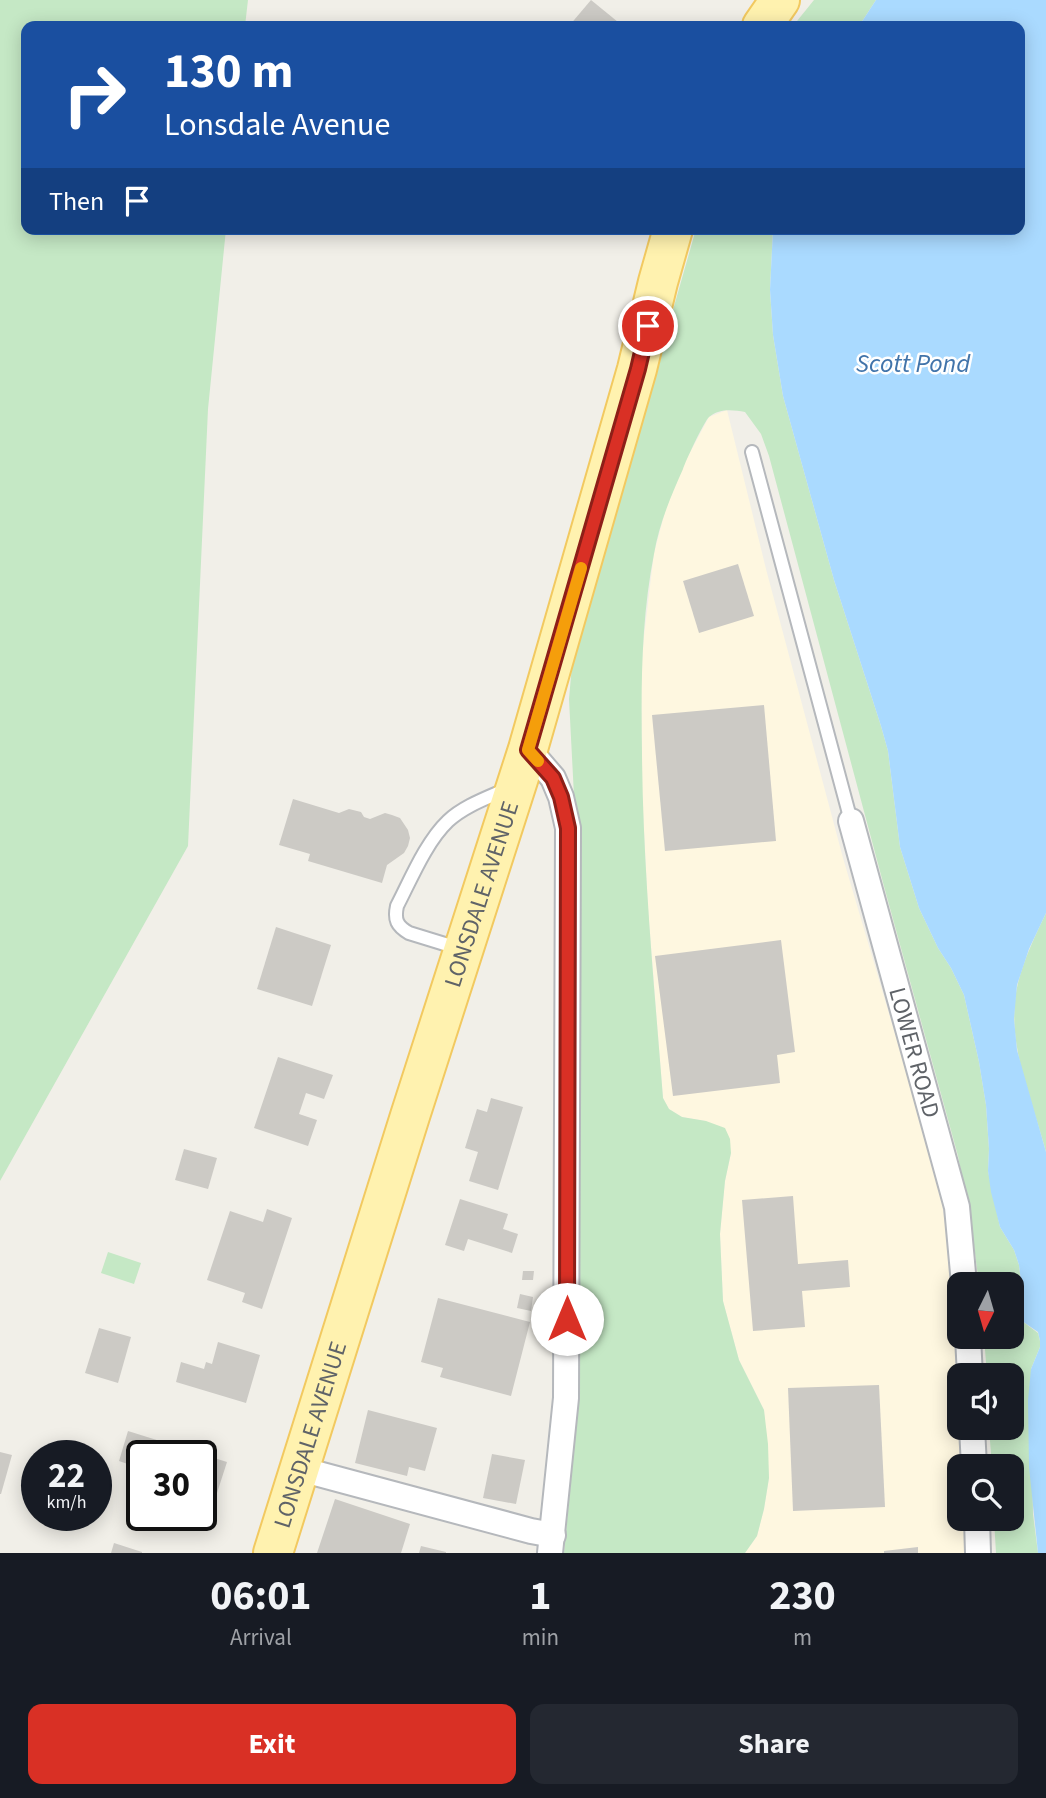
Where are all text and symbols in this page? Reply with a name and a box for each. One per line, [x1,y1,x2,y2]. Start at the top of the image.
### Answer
text: 130 m [164,37,293,107]
icon: right [49,49,140,140]
text: Lonsdale Avenue [164,102,390,148]
icon: arrive [118,182,156,220]
text: Then [49,183,104,220]
pin [618,296,678,356]
icon: arrive [629,307,667,345]
water label: Scott Pond [856,345,971,382]
street label: LONSDALE AVENUE [435,797,528,992]
street label: LOWER ROAD [880,983,949,1122]
north arrow [947,1272,1024,1349]
map controls [947,1272,1024,1531]
position arrow [530,1282,604,1356]
street label: LONSDALE AVENUE [264,1337,356,1532]
button: sound [947,1363,1024,1440]
speed limit sign: 30 [126,1440,217,1531]
text: 22 [48,1451,85,1501]
button: search [947,1454,1024,1531]
text: km/h [47,1490,86,1515]
text: 06:01 [210,1566,312,1626]
text: 1 [529,1566,551,1626]
text: 230 [769,1566,836,1626]
text: Arrival [230,1621,292,1654]
text: min [522,1621,559,1654]
text: m [793,1621,812,1654]
button: Exit [28,1704,516,1784]
button: Share [530,1704,1018,1784]

